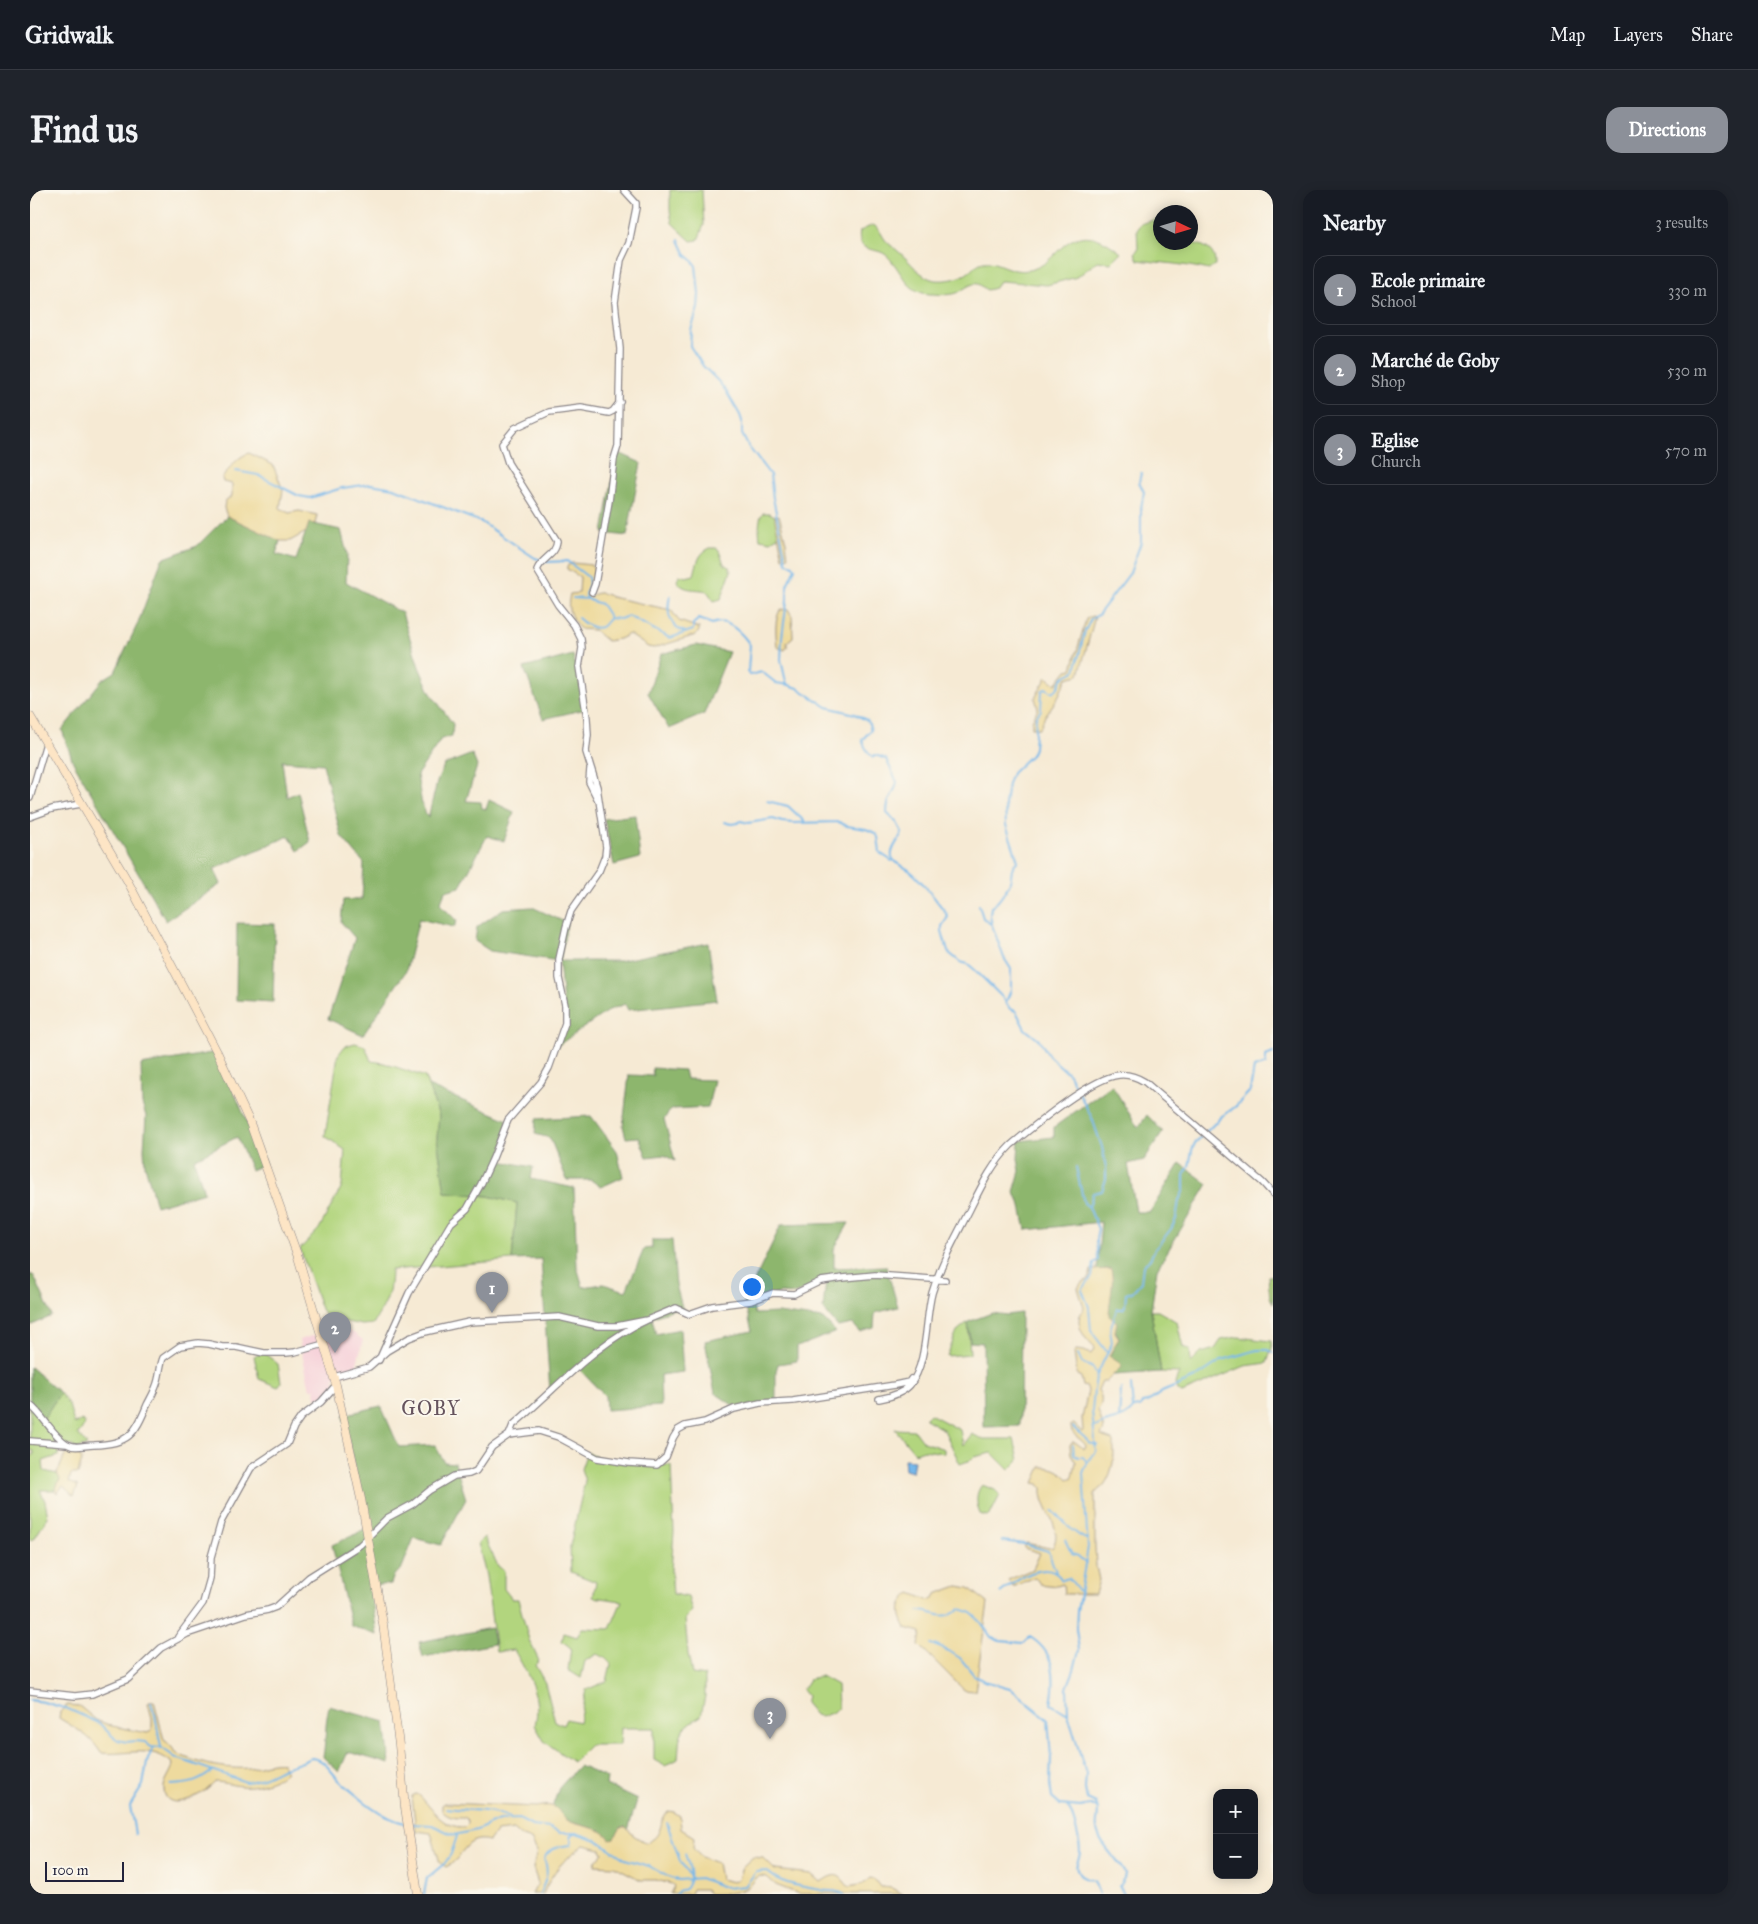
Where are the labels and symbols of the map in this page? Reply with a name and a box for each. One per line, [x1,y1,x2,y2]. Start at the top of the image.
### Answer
north arrow [1153,205,1198,250]
pin: 1 [476,1272,508,1313]
your location [739,1274,765,1300]
pin: 2 [319,1312,351,1353]
district label: GOBY [401,1396,461,1420]
pin: 3 [754,1698,786,1739]
scale bar [45,1859,124,1882]

